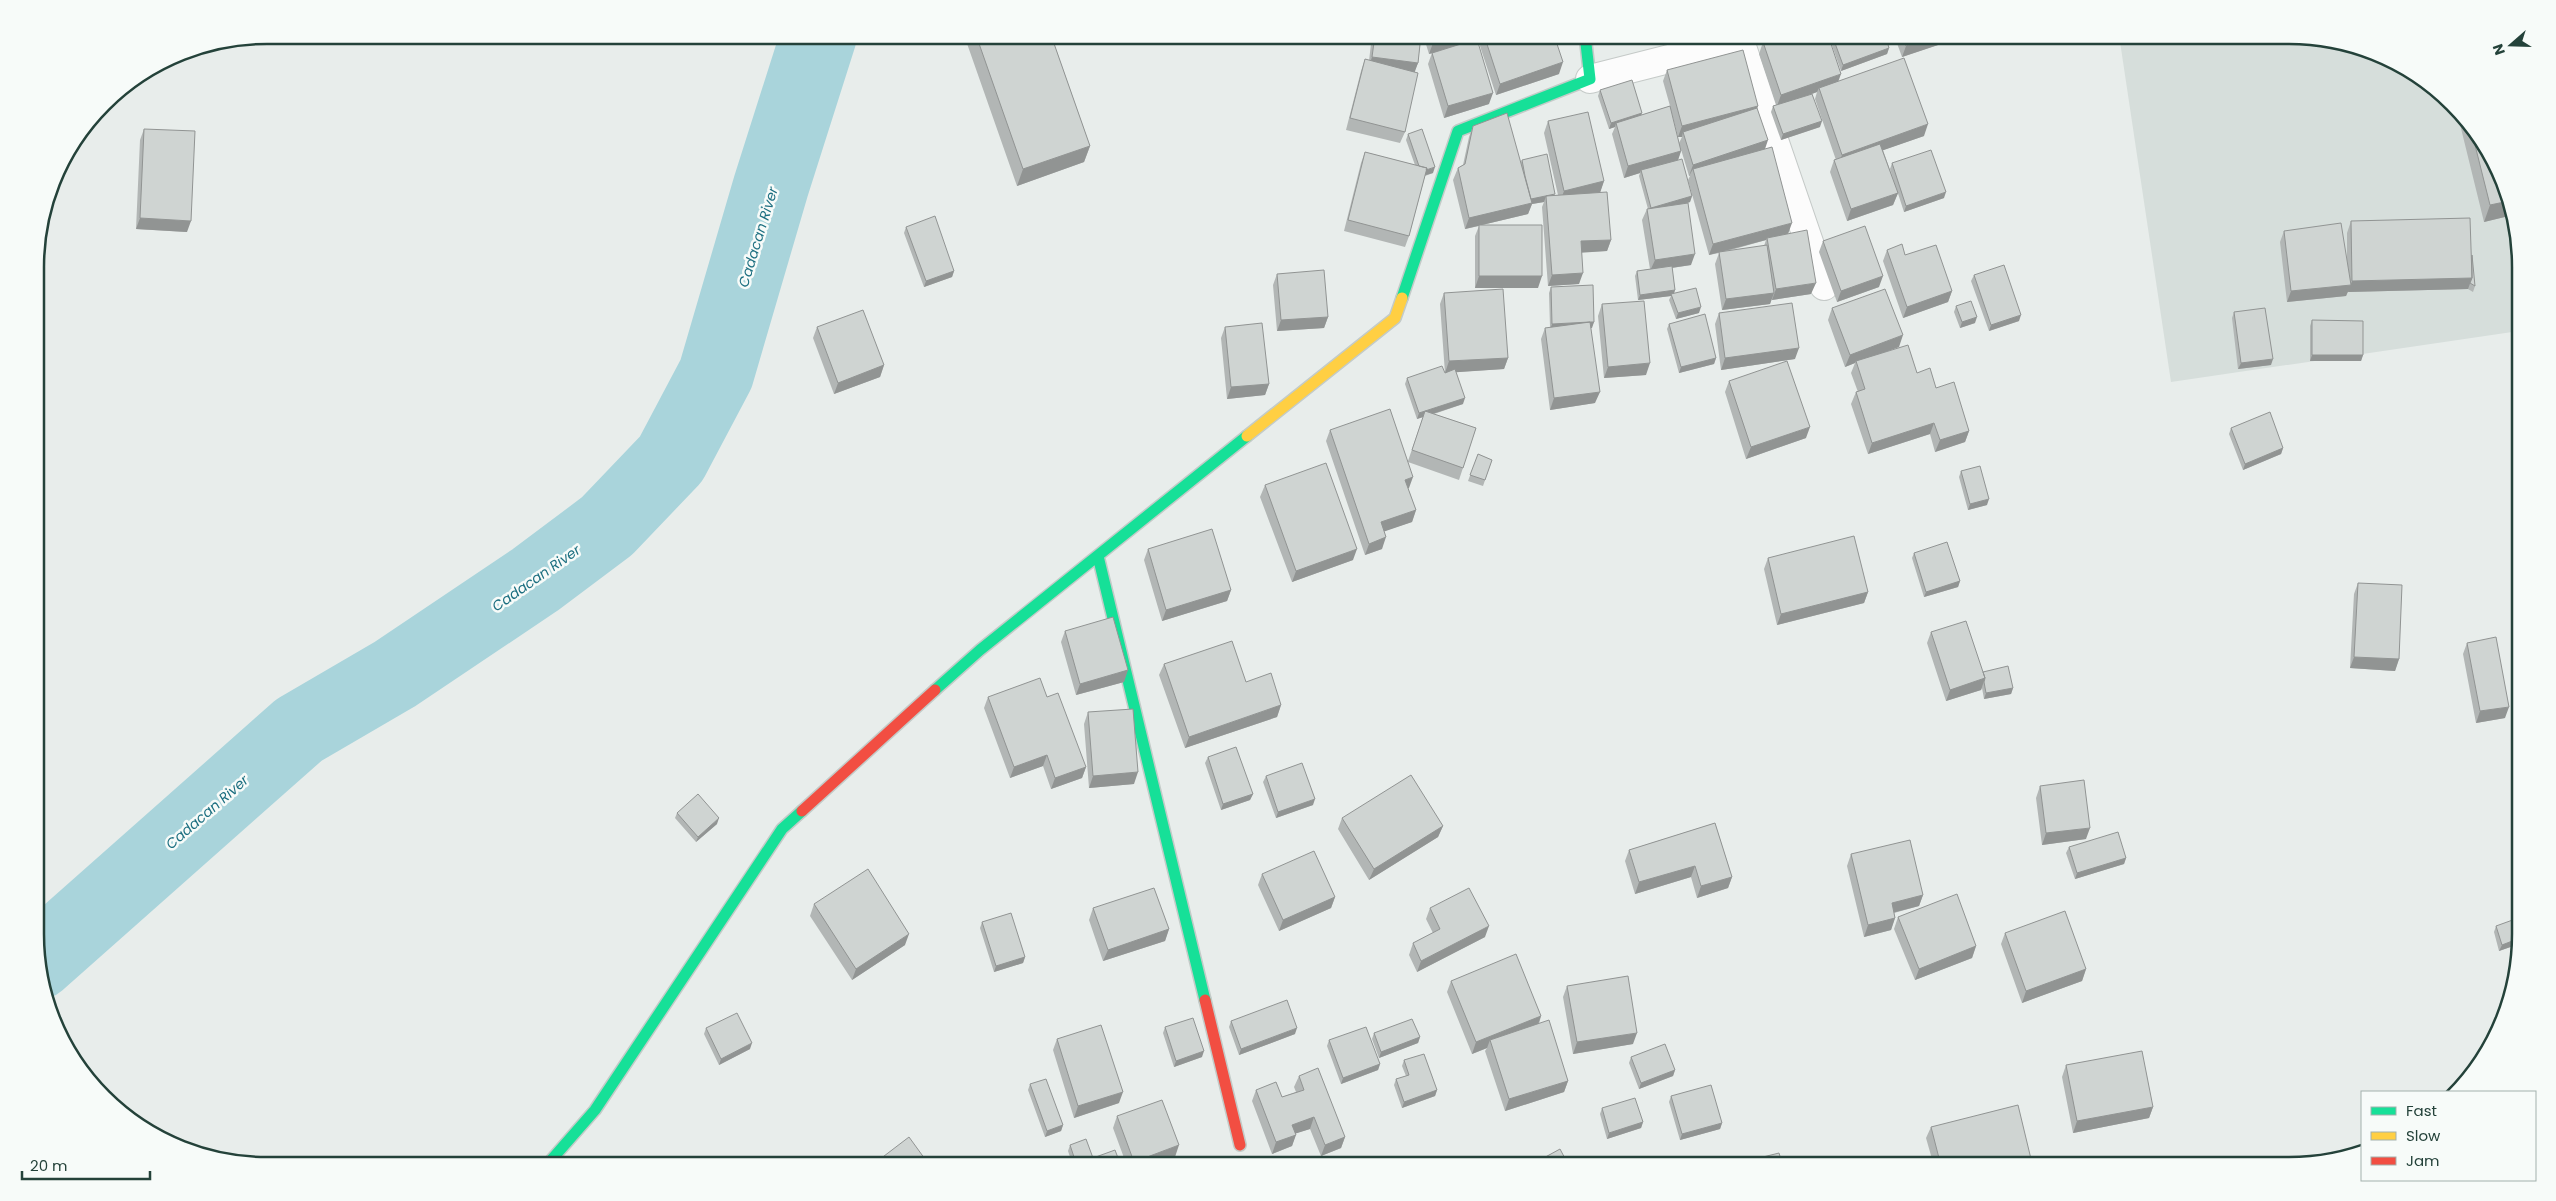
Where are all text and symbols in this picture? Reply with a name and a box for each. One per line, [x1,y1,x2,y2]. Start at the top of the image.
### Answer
north arrow [2486,20,2536,70]
text: N [2488,41,2510,58]
water label: Cadacan River [733,184,783,290]
water label: Cadacan River [488,540,585,616]
water label: Cadacan River [161,770,253,854]
legend [2361,1091,2536,1181]
text: Fast [2406,1100,2437,1121]
text: Slow [2406,1125,2441,1146]
scale bar [22,1148,150,1180]
text: Jam [2406,1150,2440,1171]
text: 20 m [30,1155,68,1176]

